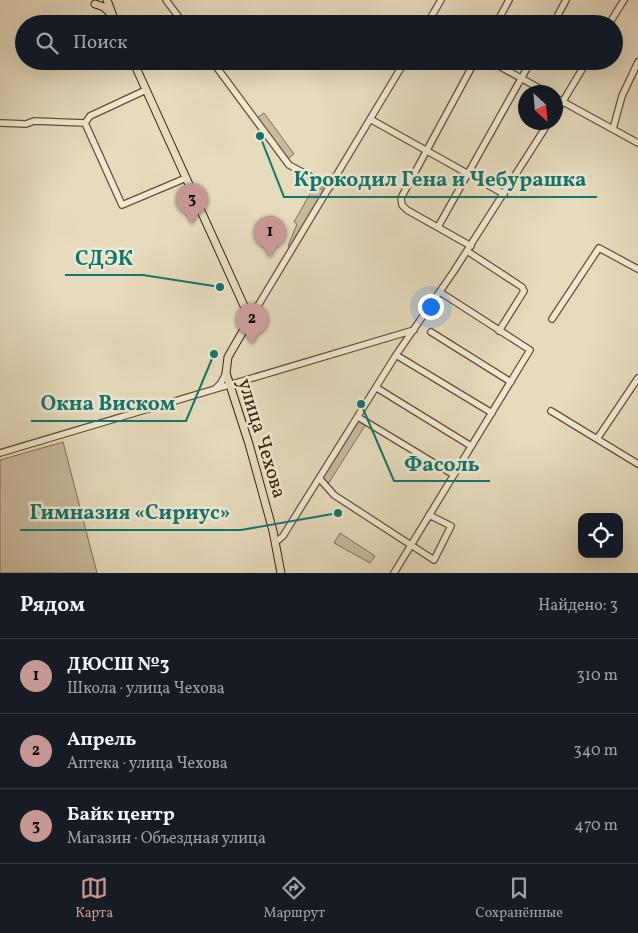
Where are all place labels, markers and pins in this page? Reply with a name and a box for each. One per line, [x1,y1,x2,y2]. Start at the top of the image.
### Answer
callout: Крокодил Гена и Чебурашка [284,161,597,197]
pin: 3 [176,183,208,224]
pin: 1 [254,216,286,257]
callout: СДЭК [65,239,143,275]
pin: 2 [236,303,268,344]
callout: Окна Виском [31,385,186,421]
callout: Фасоль [394,445,490,481]
callout: Гимназия «Сириус» [20,494,241,530]

